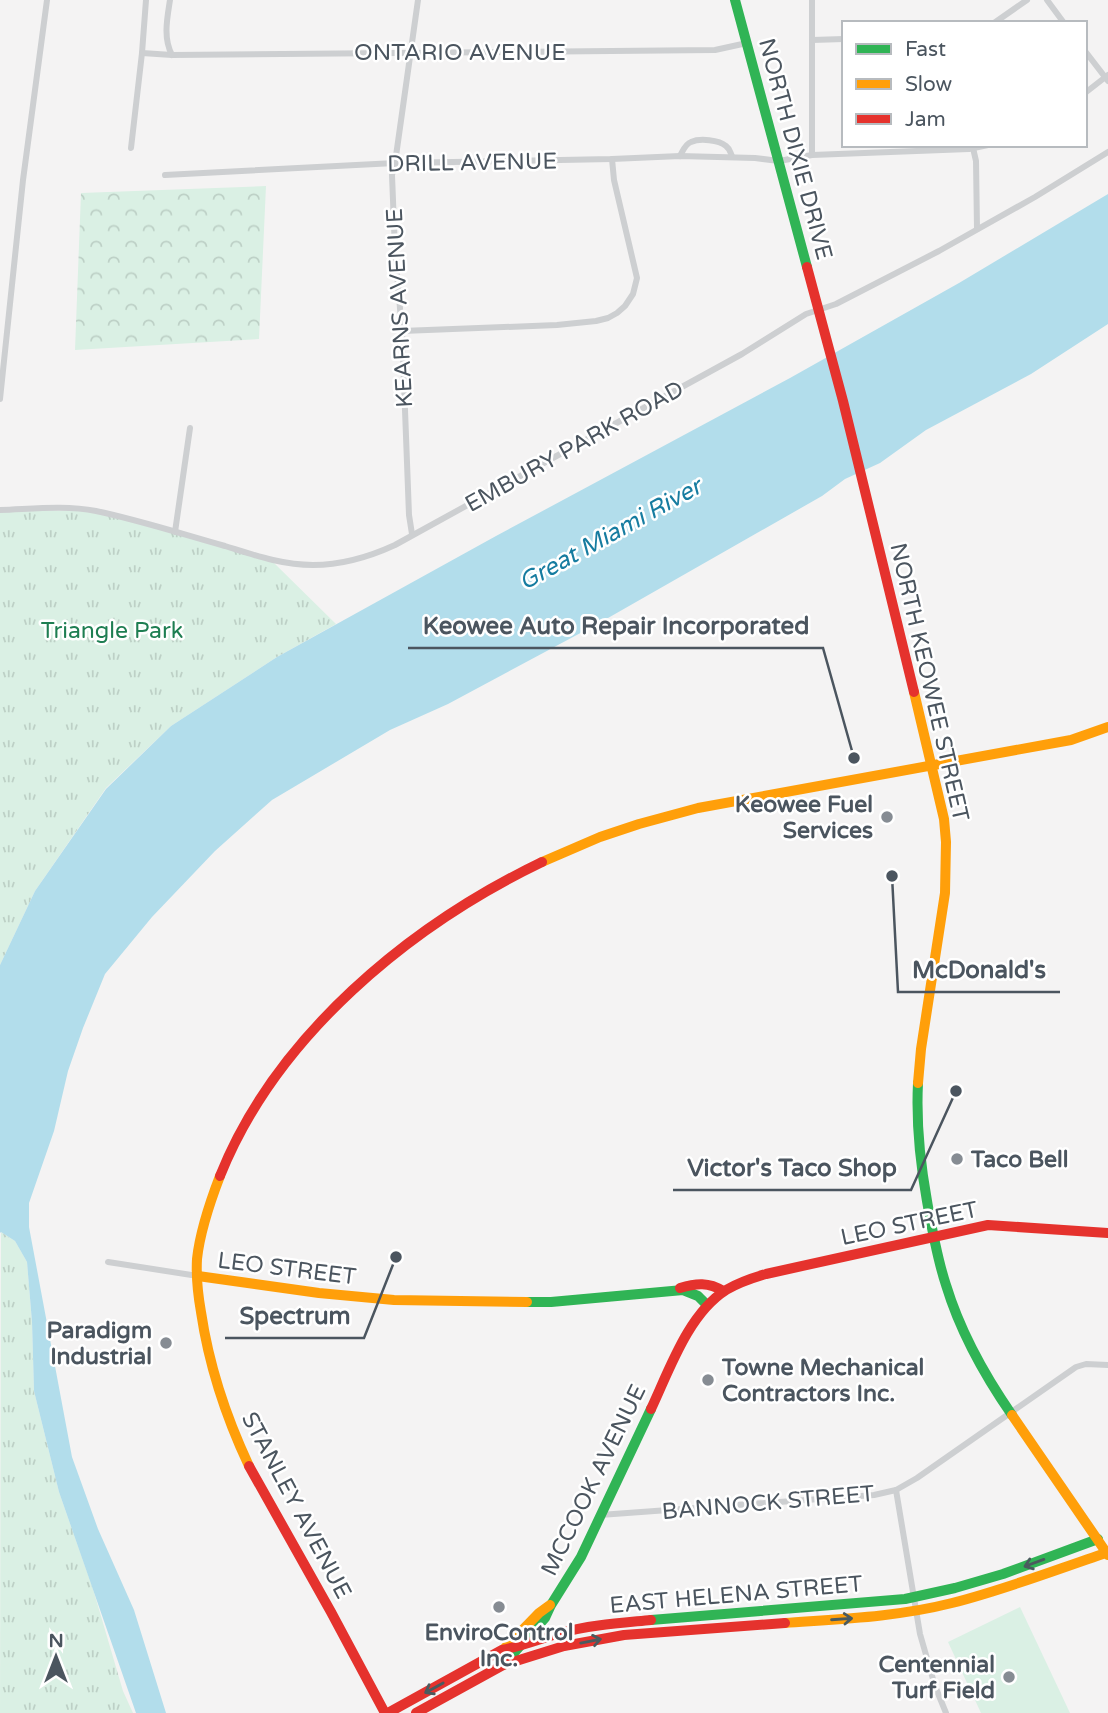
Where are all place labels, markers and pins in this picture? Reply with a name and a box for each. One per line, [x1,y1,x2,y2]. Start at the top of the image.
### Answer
callout: Keowee Auto Repair Incorporated [408,603,823,648]
place label: Keowee Fuel Services [735,791,873,845]
marker: Keowee Fuel Services [879,809,895,825]
callout: McDonald's [898,947,1060,992]
callout: Victor's Taco Shop [673,1145,911,1190]
place label: Taco Bell [970,1146,1069,1174]
marker: Taco Bell [949,1151,965,1167]
callout: Spectrum [225,1293,364,1338]
place label: Paradigm Industrial [47,1317,152,1371]
marker: Paradigm Industrial [158,1335,174,1351]
place label: Towne Mechanical Contractors Inc. [721,1354,924,1408]
marker: Towne Mechanical Contractors Inc. [700,1372,716,1388]
marker: EnviroControl Inc. [491,1599,507,1615]
place label: EnviroControl Inc. [425,1619,573,1673]
place label: Centennial Turf Field [879,1651,995,1705]
marker: Centennial Turf Field [1001,1669,1017,1685]

